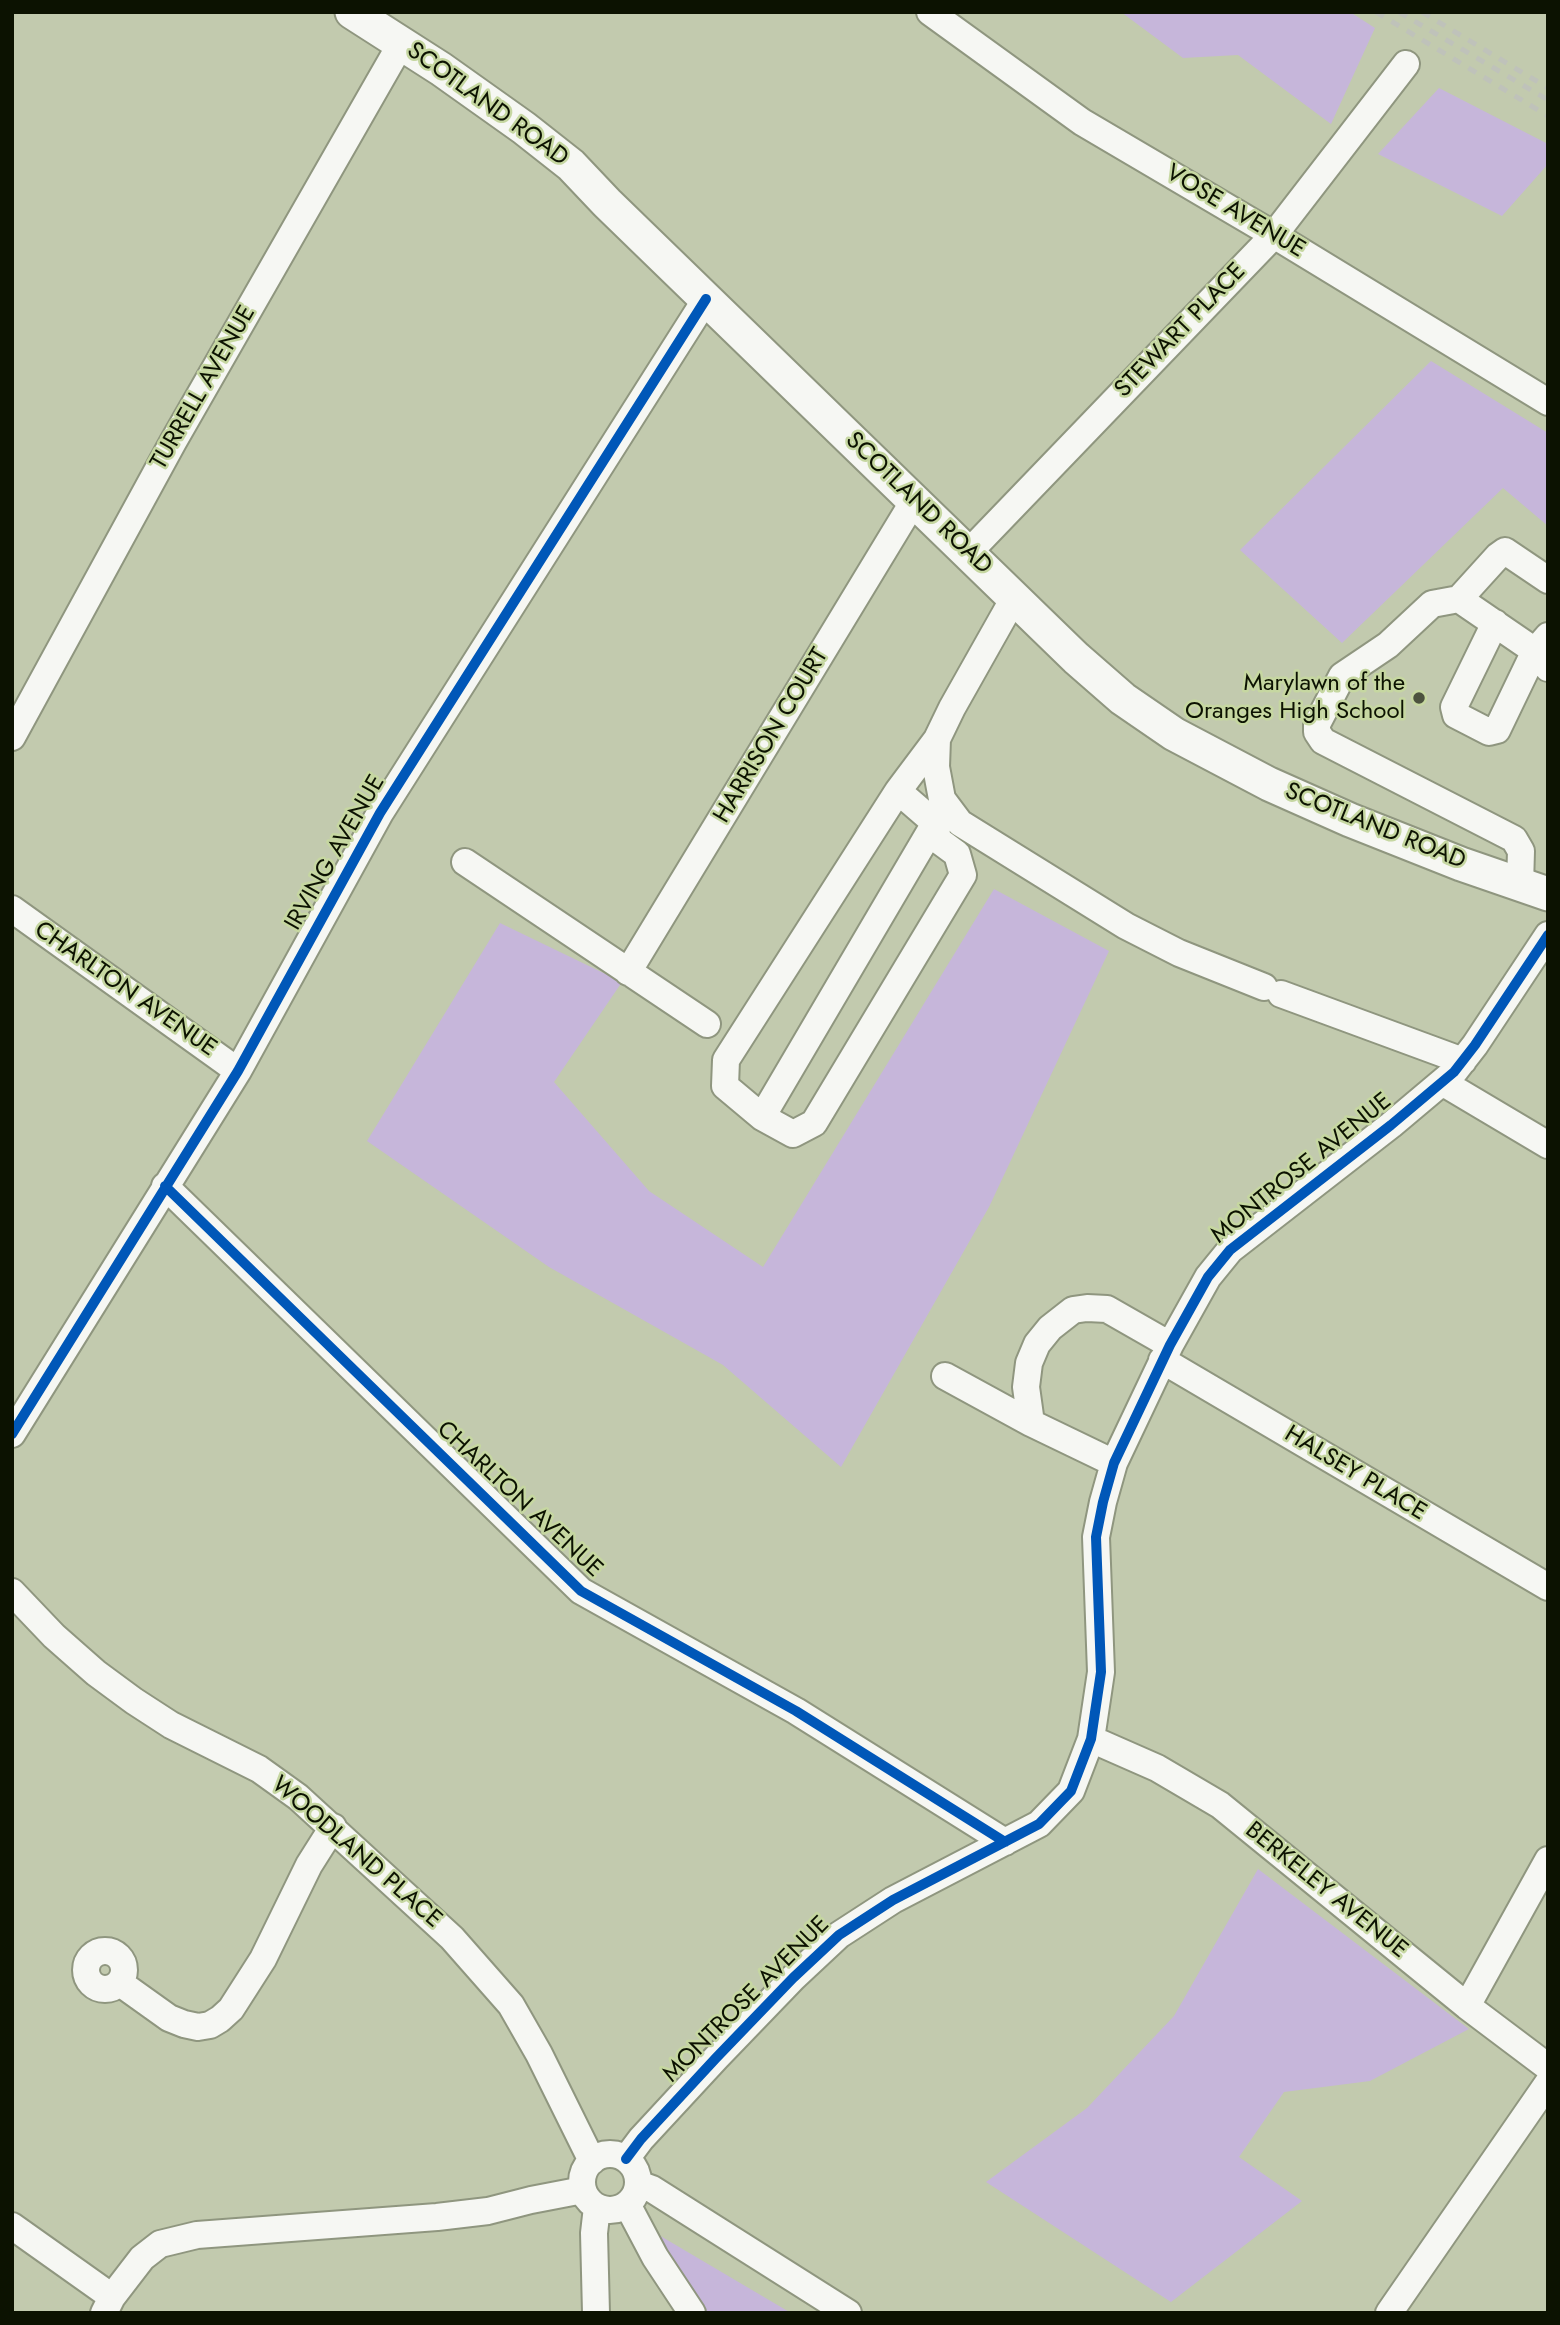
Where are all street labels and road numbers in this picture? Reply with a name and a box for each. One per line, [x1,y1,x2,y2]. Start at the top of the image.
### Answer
street label: SCOTLAND ROAD [401,37,573,173]
street label: VOSE AVENUE [1160,159,1310,265]
street label: STEWART PLACE [1110,258,1252,404]
street label: TURRELL AVENUE [145,301,263,475]
street label: SCOTLAND ROAD [839,427,997,581]
street label: HARRISON COURT [708,643,836,829]
street label: IRVING AVENUE [280,770,392,936]
street label: SCOTLAND ROAD [1280,778,1470,876]
street label: CHARLTON AVENUE [28,916,222,1064]
street label: MONTROSE AVENUE [1206,1088,1398,1250]
street label: CHARLTON AVENUE [430,1416,608,1584]
street label: HALSEY PLACE [1279,1420,1431,1528]
street label: WOODLAND PLACE [265,1771,447,1935]
street label: BERKELEY AVENUE [1239,1817,1413,1965]
street label: MONTROSE AVENUE [658,1911,836,2089]

